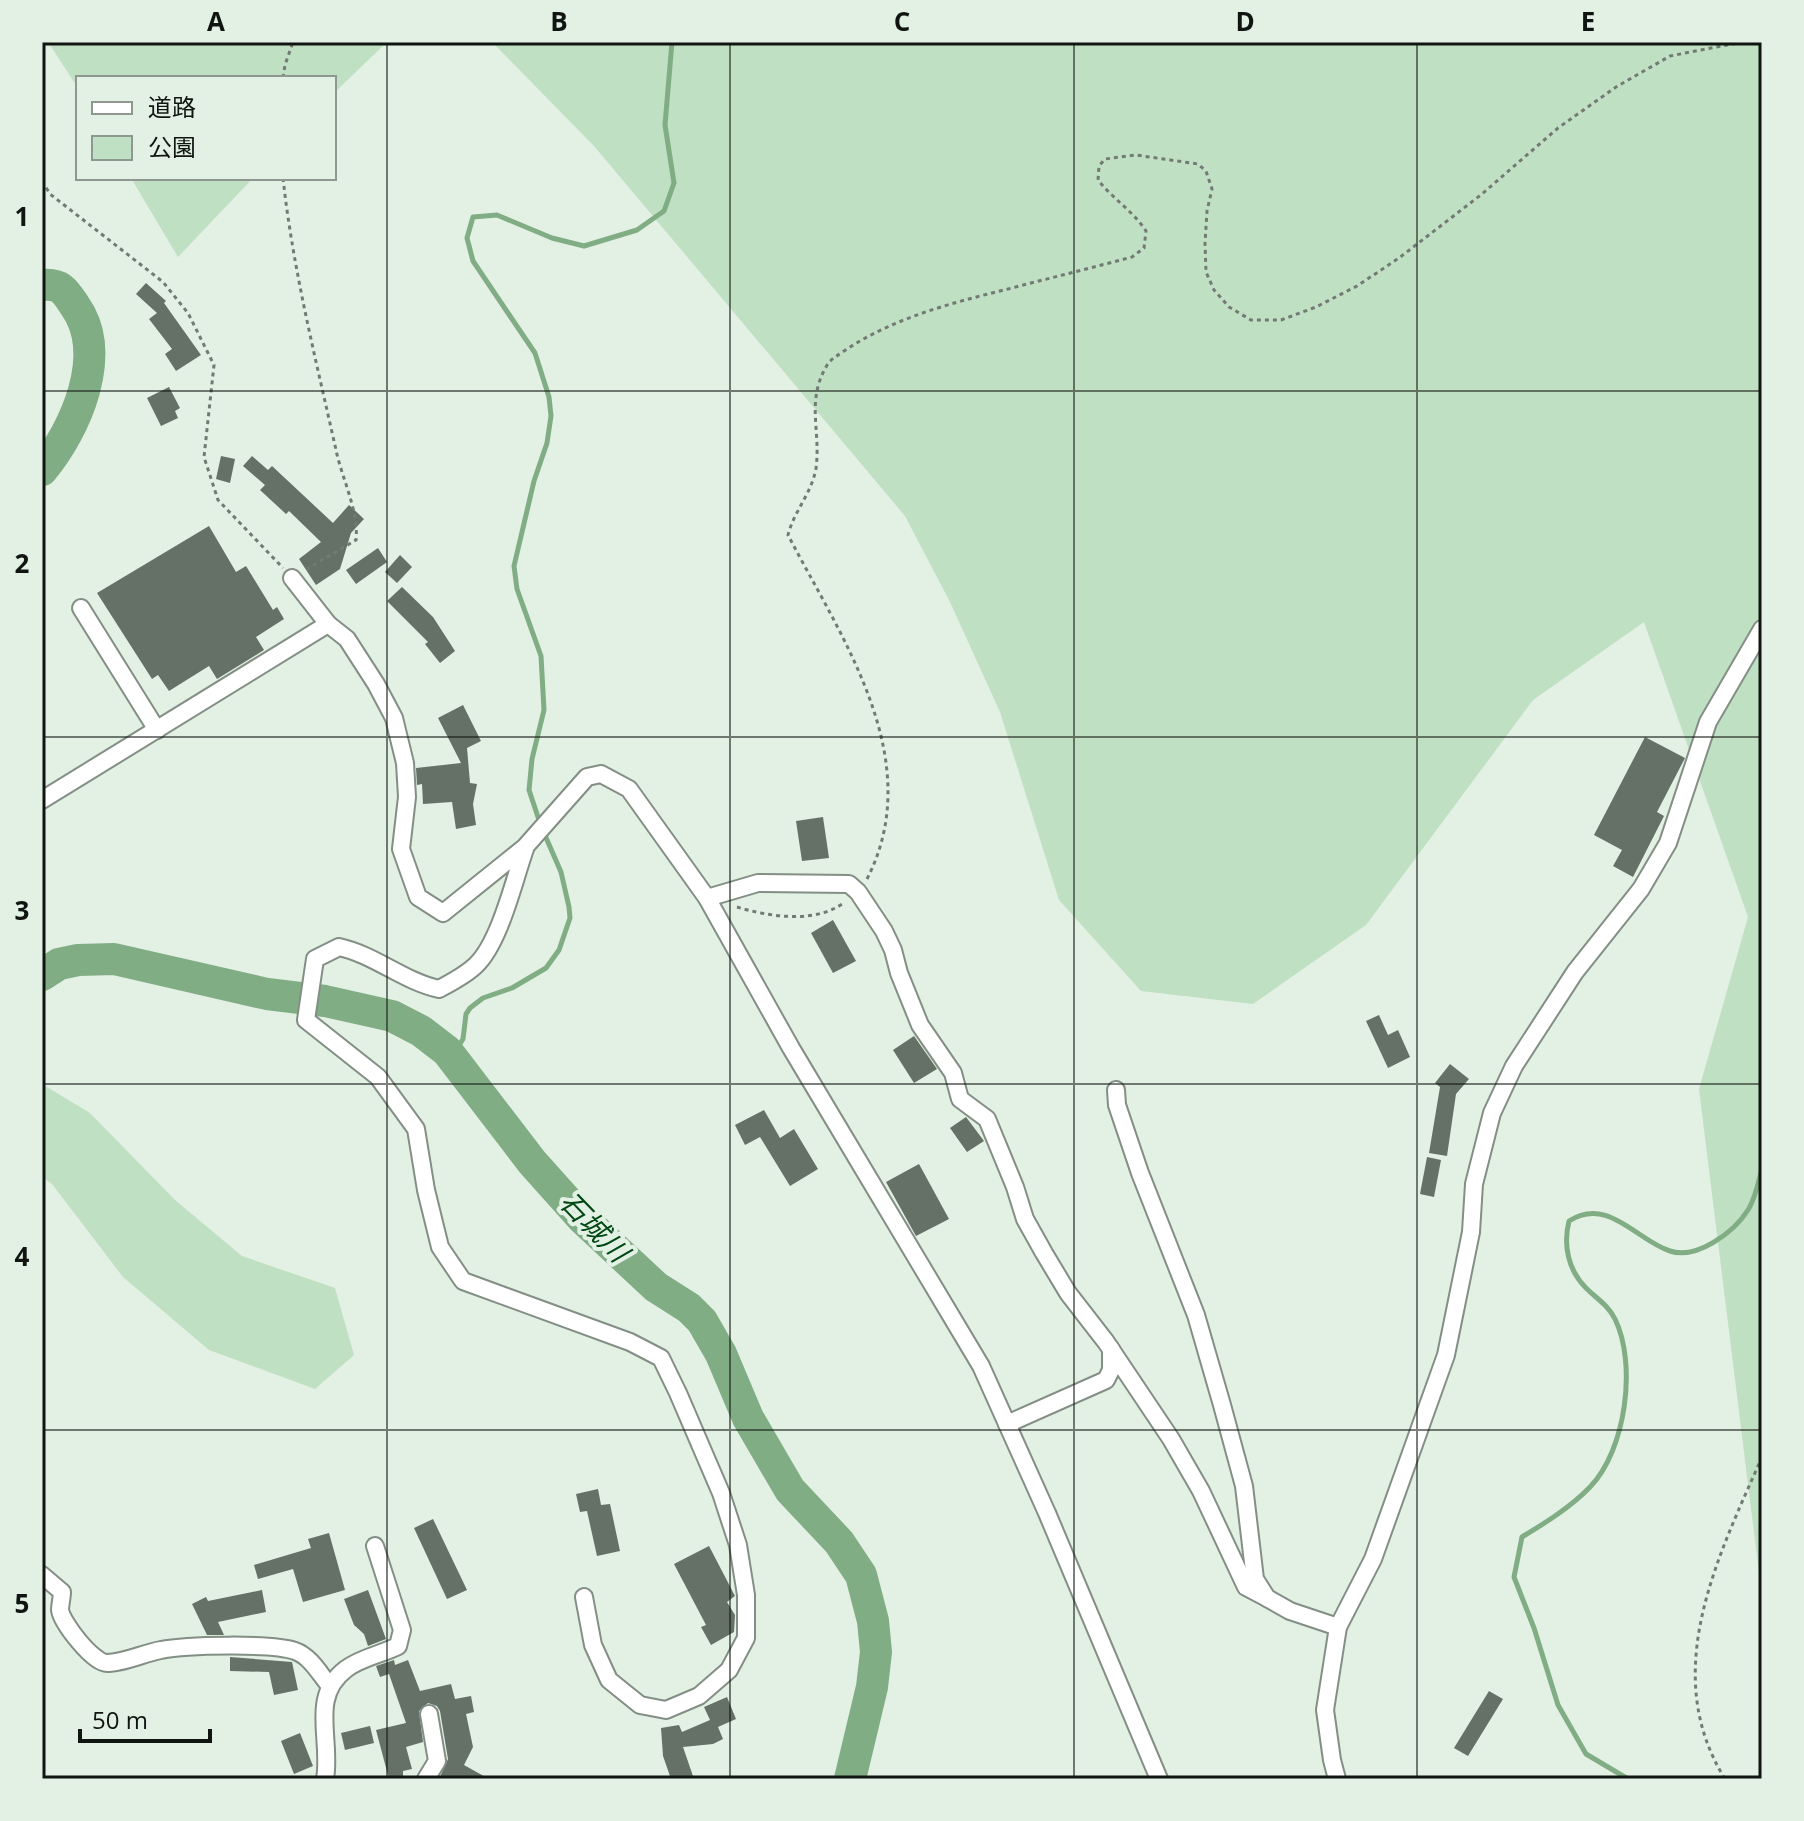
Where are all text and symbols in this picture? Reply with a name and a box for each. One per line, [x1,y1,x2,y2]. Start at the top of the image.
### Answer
text: A [207,3,225,39]
text: B [550,3,568,39]
text: C [894,3,910,39]
text: D [1235,3,1255,39]
text: E [1581,3,1595,39]
legend [76,76,336,180]
text: 道路 [148,90,196,123]
text: 公園 [148,130,196,163]
text: 1 [15,198,29,234]
text: 2 [15,545,30,581]
text: 3 [15,892,29,928]
water label: 石城川 [552,1183,640,1272]
text: 4 [15,1238,30,1274]
text: 5 [15,1585,29,1621]
scale bar [80,1693,210,1743]
text: 50 m [92,1703,148,1736]

